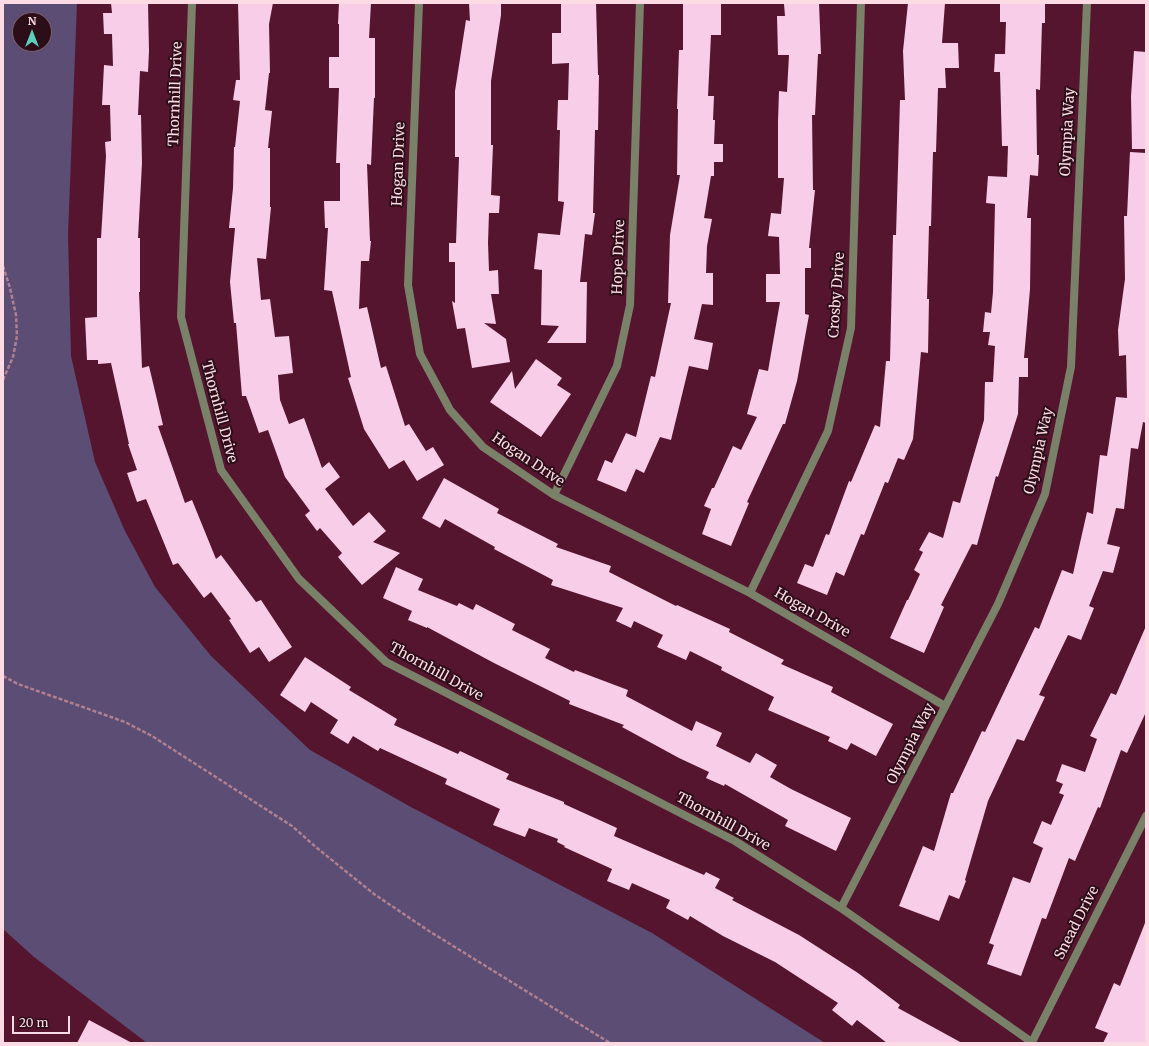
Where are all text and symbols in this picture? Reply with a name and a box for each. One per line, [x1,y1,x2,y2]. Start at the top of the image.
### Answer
north arrow [12,12,52,52]
text: N [28,14,36,28]
street label: Thornhill Drive [166,41,186,147]
street label: Olympia Way [1057,87,1079,177]
street label: Hogan Drive [389,122,409,206]
street label: Hope Drive [609,219,629,295]
street label: Crosby Drive [826,252,848,338]
street label: Thornhill Drive [197,359,241,465]
street label: Olympia Way [1021,406,1057,496]
street label: Hogan Drive [488,430,568,490]
street label: Hogan Drive [771,585,853,641]
street label: Thornhill Drive [386,639,486,705]
street label: Olympia Way [883,701,939,787]
street label: Thornhill Drive [673,789,773,855]
street label: Snead Drive [1051,883,1103,963]
scale bar [14,1008,72,1034]
text: 20 m [19,1015,48,1030]

